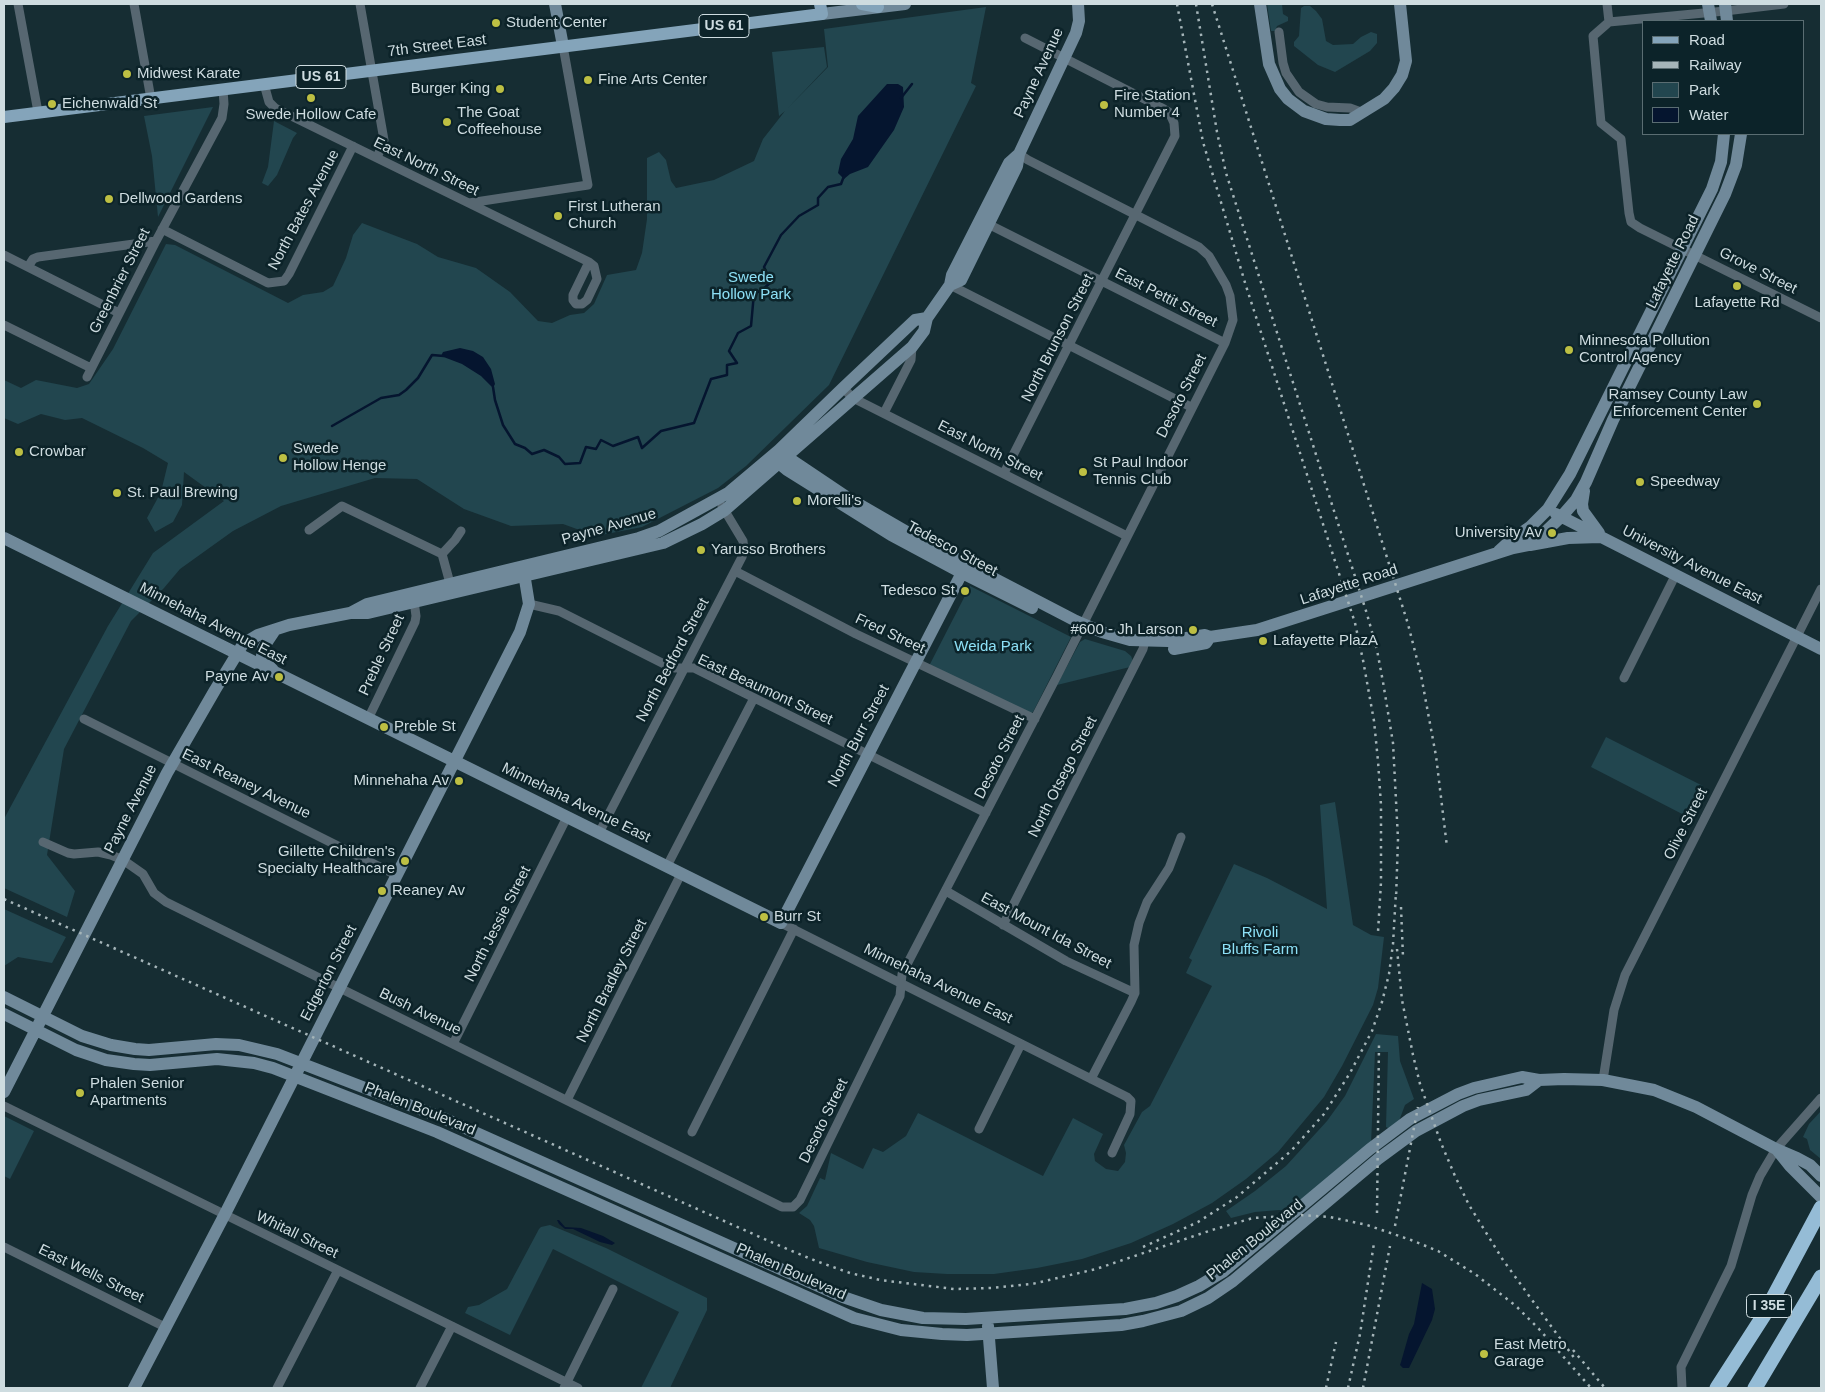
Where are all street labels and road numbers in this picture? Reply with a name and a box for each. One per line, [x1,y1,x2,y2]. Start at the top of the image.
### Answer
road number: US 61 [699,15,749,38]
street label: Payne Avenue [1010,25,1068,121]
street label: 7th Street East [387,31,487,61]
road number: US 61 [296,66,346,88]
street label: East North Street [370,134,482,200]
street label: North Bates Avenue [265,147,343,273]
street label: Lafayette Road [1643,212,1703,312]
street label: Greenbrier Street [86,225,154,337]
street label: Grove Street [1716,244,1800,298]
street label: East Pettit Street [1112,264,1220,332]
street label: North Brunson Street [1018,271,1098,405]
street label: Desoto Street [1153,351,1211,441]
street label: East North Street [935,417,1045,485]
street label: Payne Avenue [560,505,658,549]
street label: Tedesco Street [904,518,1000,580]
street label: University Avenue East [1619,522,1765,608]
street label: Lafayette Road [1298,561,1400,609]
street label: Minnehaha Avenue East [136,579,290,669]
street label: North Bedford Street [633,595,713,725]
street label: Fred Street [852,610,928,658]
street label: Preble Street [355,612,409,698]
street label: East Beaumont Street [695,651,835,729]
street label: North Burr Street [824,682,894,790]
street label: Desoto Street [971,712,1029,802]
street label: North Otsego Street [1025,713,1101,841]
street label: East Reaney Avenue [179,745,313,823]
street label: Minnehaha Avenue East [499,759,653,847]
street label: Payne Avenue [101,762,161,856]
street label: Olive Street [1660,785,1712,863]
street label: North Jessie Street [461,863,535,985]
street label: East Mount Ida Street [978,889,1114,973]
street label: North Bradley Street [573,916,651,1046]
street label: Edgerton Street [297,922,361,1024]
street label: Minnehaha Avenue East [861,940,1015,1028]
street label: Bush Avenue [376,984,464,1040]
street label: Desoto Street [796,1076,852,1166]
street label: Phalen Boulevard [362,1078,478,1140]
street label: Phalen Boulevard [1203,1196,1307,1284]
street label: Whitall Street [253,1207,341,1263]
street label: Phalen Boulevard [733,1240,849,1304]
street label: East Wells Street [35,1241,147,1307]
road number: I 35E [1746,1294,1792,1318]

